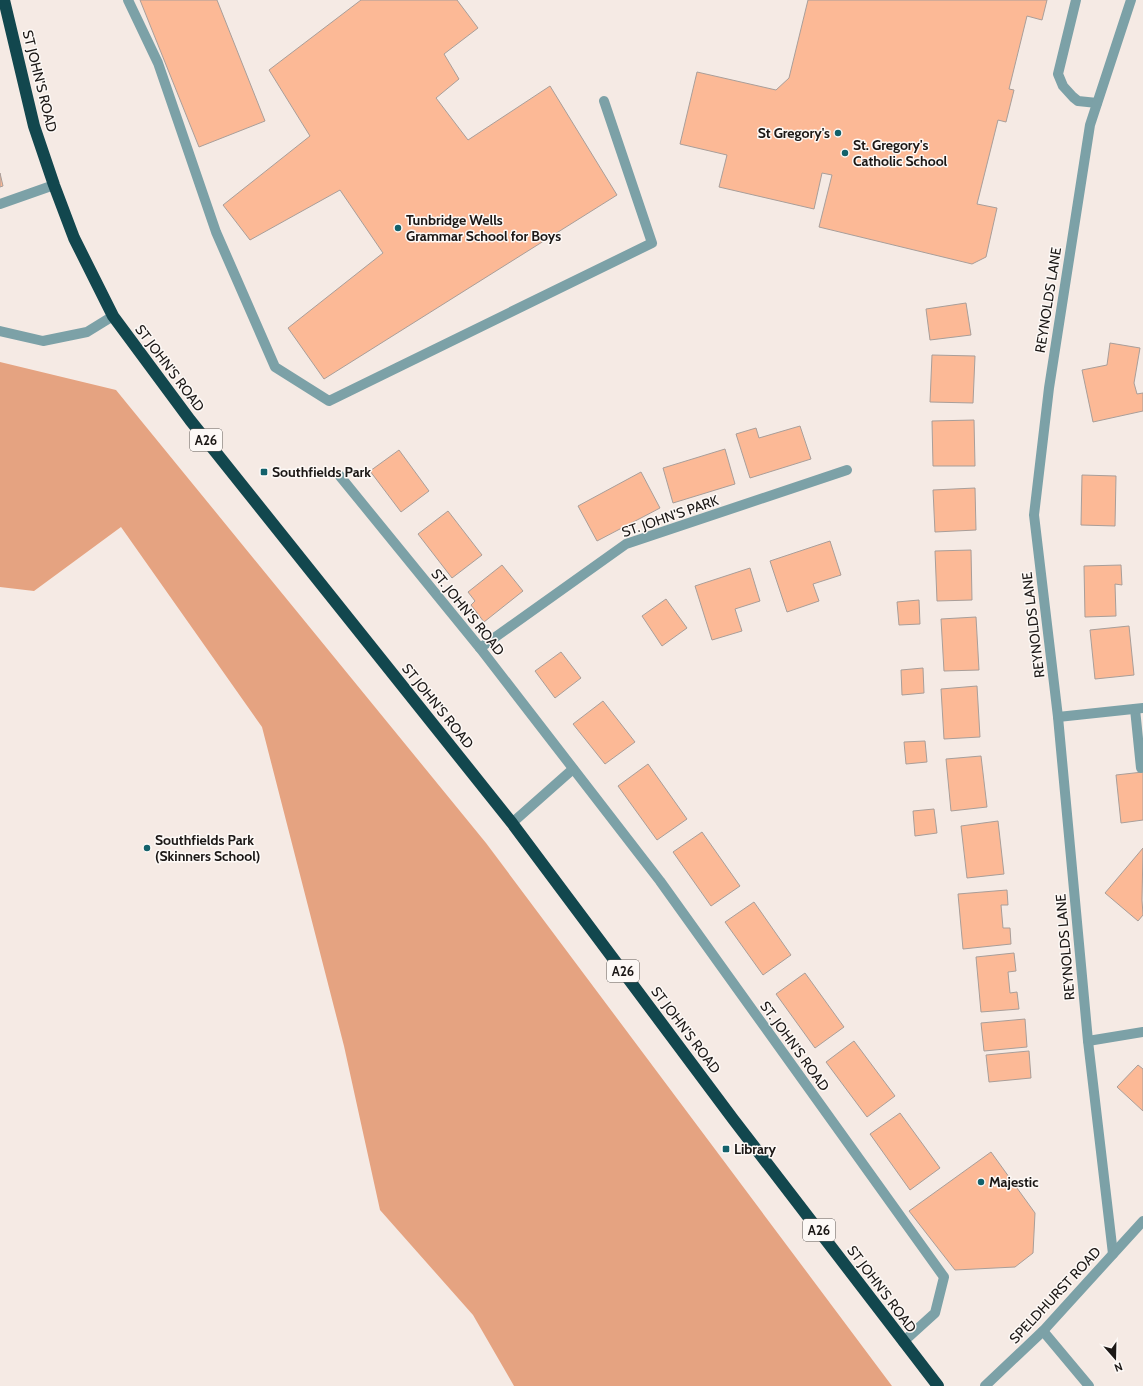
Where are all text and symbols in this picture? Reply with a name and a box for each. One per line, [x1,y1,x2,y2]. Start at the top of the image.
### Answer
street label: ST JOHN'S ROAD [19,28,61,134]
place label: St Gregory's [758,124,830,142]
marker: St Gregory's [833,128,843,138]
place label: St. Gregory's Catholic School [853,136,948,170]
marker: St. Gregory's Catholic School [840,148,850,158]
place label: Tunbridge Wells Grammar School for Boys [406,211,561,245]
marker: Tunbridge Wells Grammar School for Boys [393,223,403,233]
street label: REYNOLDS LANE [1031,246,1065,354]
street label: ST JOHN'S ROAD [131,321,209,415]
road number: A26 [190,429,222,451]
place label: Southfields Park [272,463,371,481]
marker: Southfields Park [259,467,269,477]
street label: ST. JOHN'S PARK [619,491,721,541]
street label: ST. JOHN'S ROAD [427,565,509,659]
street label: REYNOLDS LANE [1018,571,1048,679]
street label: ST JOHN'S ROAD [398,660,478,752]
place label: Southfields Park (Skinners School) [155,831,260,865]
marker: Southfields Park (Skinners School) [142,843,152,853]
street label: REYNOLDS LANE [1051,893,1079,1001]
road number: A26 [607,960,639,982]
street label: ST JOHN'S ROAD [647,983,725,1077]
street label: ST. JOHN'S ROAD [756,998,834,1094]
place label: Library [734,1140,776,1158]
marker: Library [721,1144,731,1154]
place label: Majestic [989,1173,1039,1191]
marker: Majestic [976,1177,986,1187]
road number: A26 [803,1219,835,1241]
street label: ST JOHN'S ROAD [843,1242,921,1336]
street label: SPELDHURST ROAD [1005,1243,1105,1347]
north arrow [1095,1338,1135,1378]
text: N [1112,1359,1124,1375]

